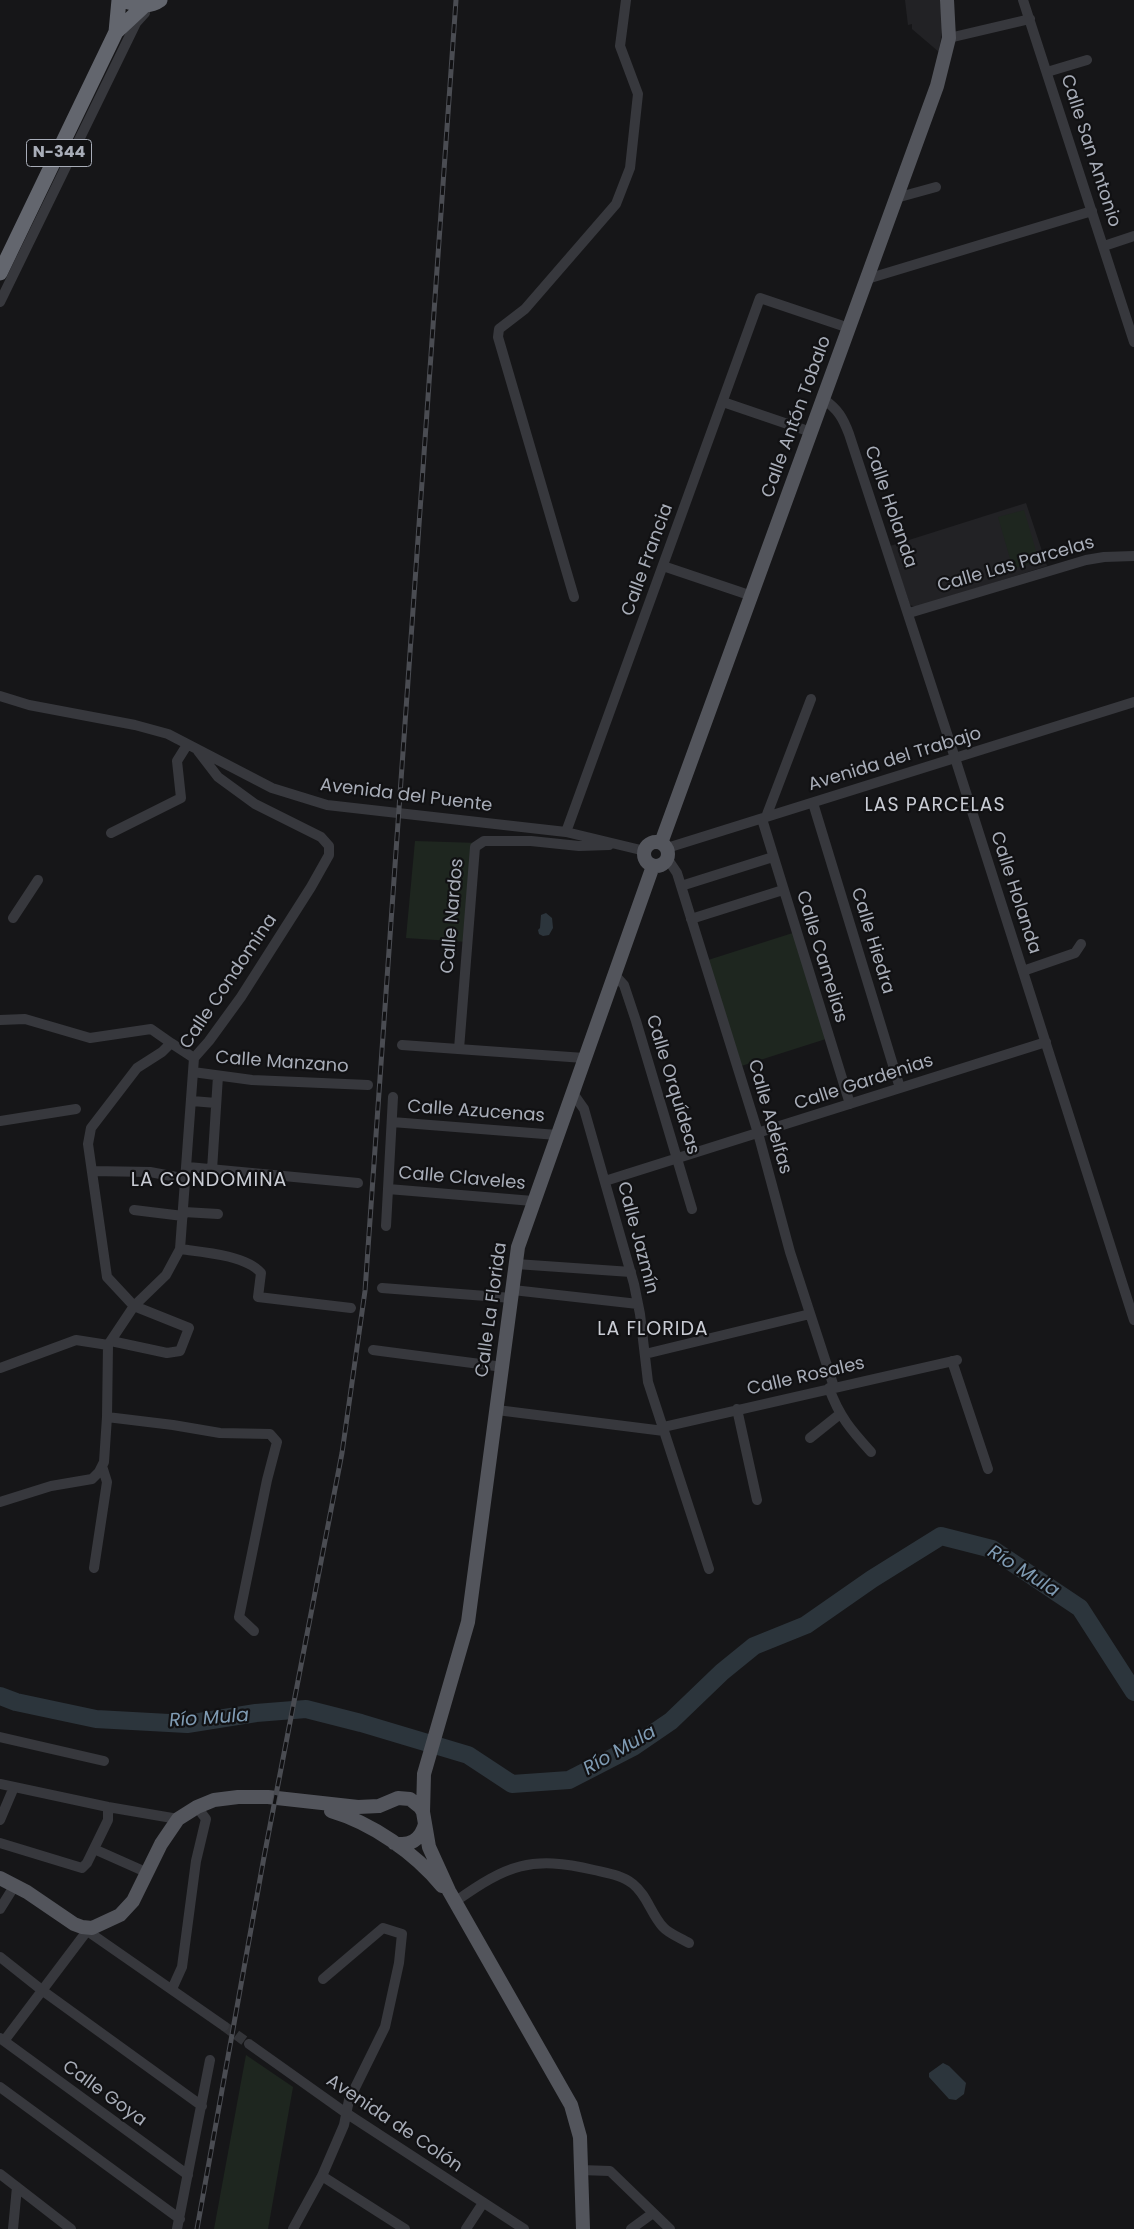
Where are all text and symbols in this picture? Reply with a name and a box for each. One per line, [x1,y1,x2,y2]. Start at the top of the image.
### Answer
street label: Calle San Antonio [1055,72,1125,230]
road number: N-344 [27,140,92,167]
street label: Calle Antón Tobalo [758,333,836,501]
street label: Calle Holanda [859,443,921,571]
street label: Calle Francia [618,501,678,619]
street label: Calle Las Parcelas [935,532,1097,598]
street label: Avenida del Trabajo [806,723,984,797]
street label: Avenida del Puente [319,775,493,817]
district label: LAS PARCELAS [863,795,1007,817]
street label: Calle Holanda [985,829,1045,957]
street label: Calle Nardos [437,858,469,974]
street label: Calle Hiedra [846,885,898,997]
street label: Calle Camelias [791,888,851,1026]
street label: Calle Condomina [176,910,282,1054]
street label: Calle Orquídeas [641,1013,703,1157]
street label: Calle Manzano [215,1048,349,1078]
street label: Calle Gardenias [792,1050,936,1116]
street label: Calle Adelfas [742,1057,796,1177]
street label: Calle Azucenas [406,1096,546,1128]
street label: Calle Claveles [397,1163,527,1195]
district label: LA CONDOMINA [129,1170,289,1192]
street label: Calle Jazmín [612,1180,662,1296]
street label: Calle La Florida [472,1241,512,1379]
district label: LA FLORIDA [596,1319,710,1341]
street label: Calle Rosales [745,1353,867,1401]
water label: Río Mula [983,1541,1063,1603]
water label: Río Mula [168,1705,250,1733]
water label: Río Mula [580,1721,660,1781]
street label: Calle Goya [58,2056,150,2132]
street label: Avenida de Colón [322,2070,466,2178]

